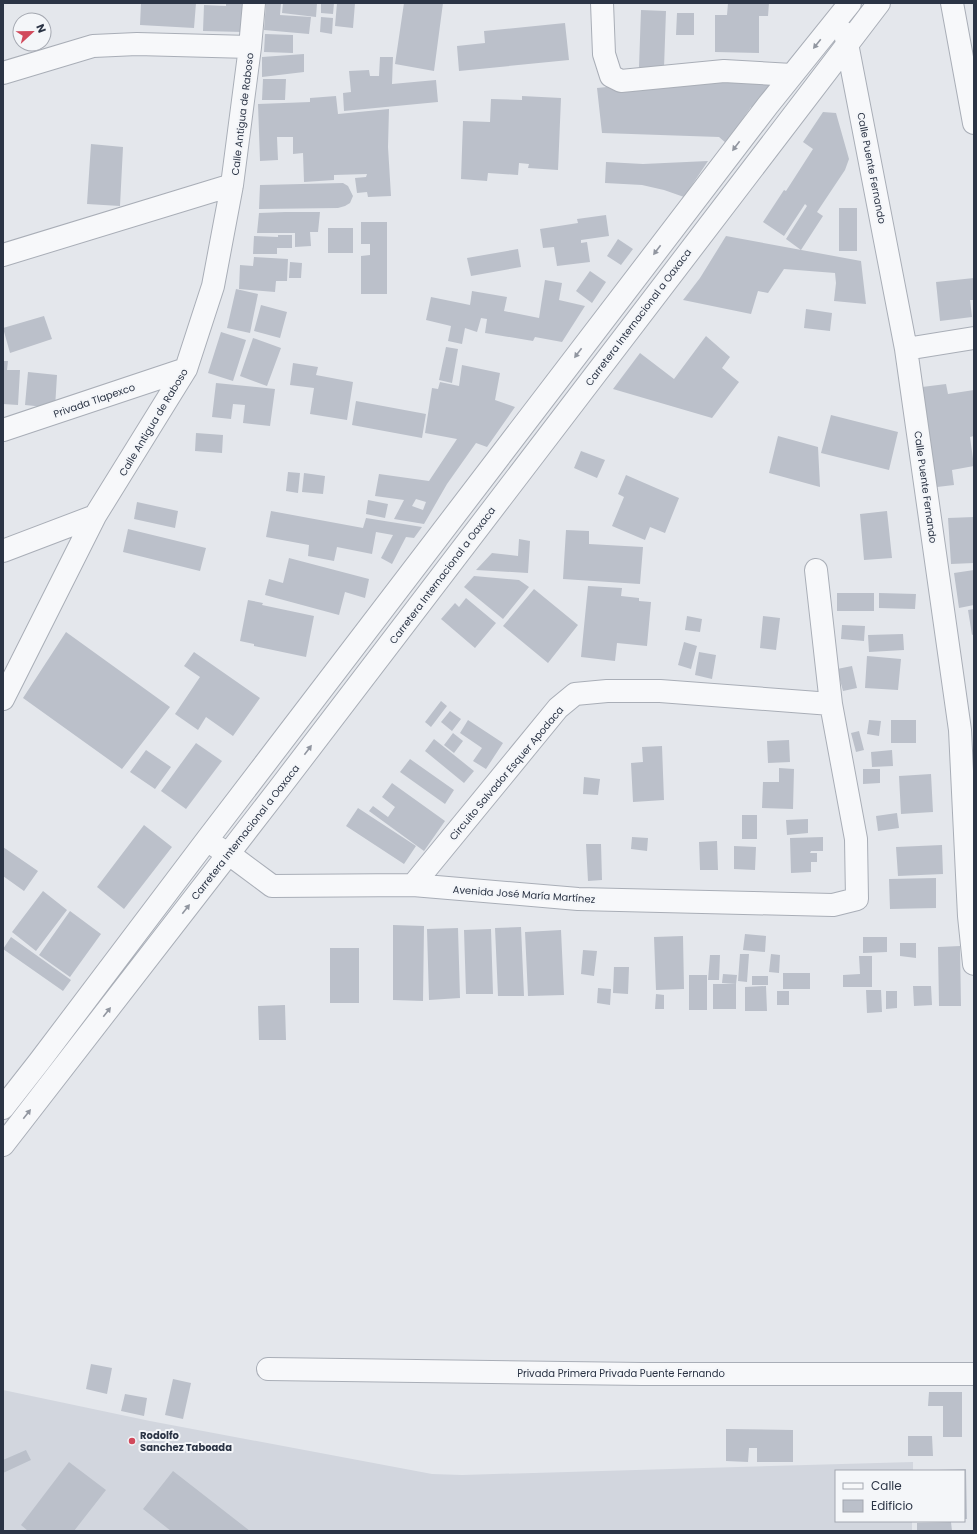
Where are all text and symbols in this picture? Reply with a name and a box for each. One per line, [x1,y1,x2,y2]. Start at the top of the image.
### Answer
north arrow [12,12,52,52]
text: N [32,21,50,35]
one-way arrow [812,39,821,50]
street label: Calle Antigua de Raboso [228,52,257,176]
street label: Calle Puente Fernando [853,111,890,225]
one-way arrow [732,141,740,152]
one-way arrow [653,244,662,255]
street label: Carretera Internacional a Oaxaca [582,246,695,389]
one-way arrow [575,348,583,358]
street label: Calle Antigua de Raboso [115,366,192,479]
street label: Privada Tlapexco [51,379,137,421]
street label: Calle Puente Fernando [910,430,941,544]
street label: Carretera Internacional a Oaxaca [386,504,499,647]
street label: Circuito Salvador Esquer Apodaca [446,703,567,844]
one-way arrow [304,745,312,756]
street label: Carretera Internacional a Oaxaca [188,761,303,903]
street label: Avenida José María Martínez [452,882,596,907]
one-way arrow [182,903,191,914]
one-way arrow [102,1006,111,1017]
one-way arrow [23,1109,31,1120]
street label: Privada Primera Privada Puente Fernando [517,1366,725,1381]
place label: Rodolfo Sanchez Taboada [140,1428,232,1455]
marker: Rodolfo Sanchez Taboada [127,1436,137,1446]
legend [835,1470,965,1522]
text: Calle [871,1477,902,1494]
text: Edificio [871,1497,913,1514]

